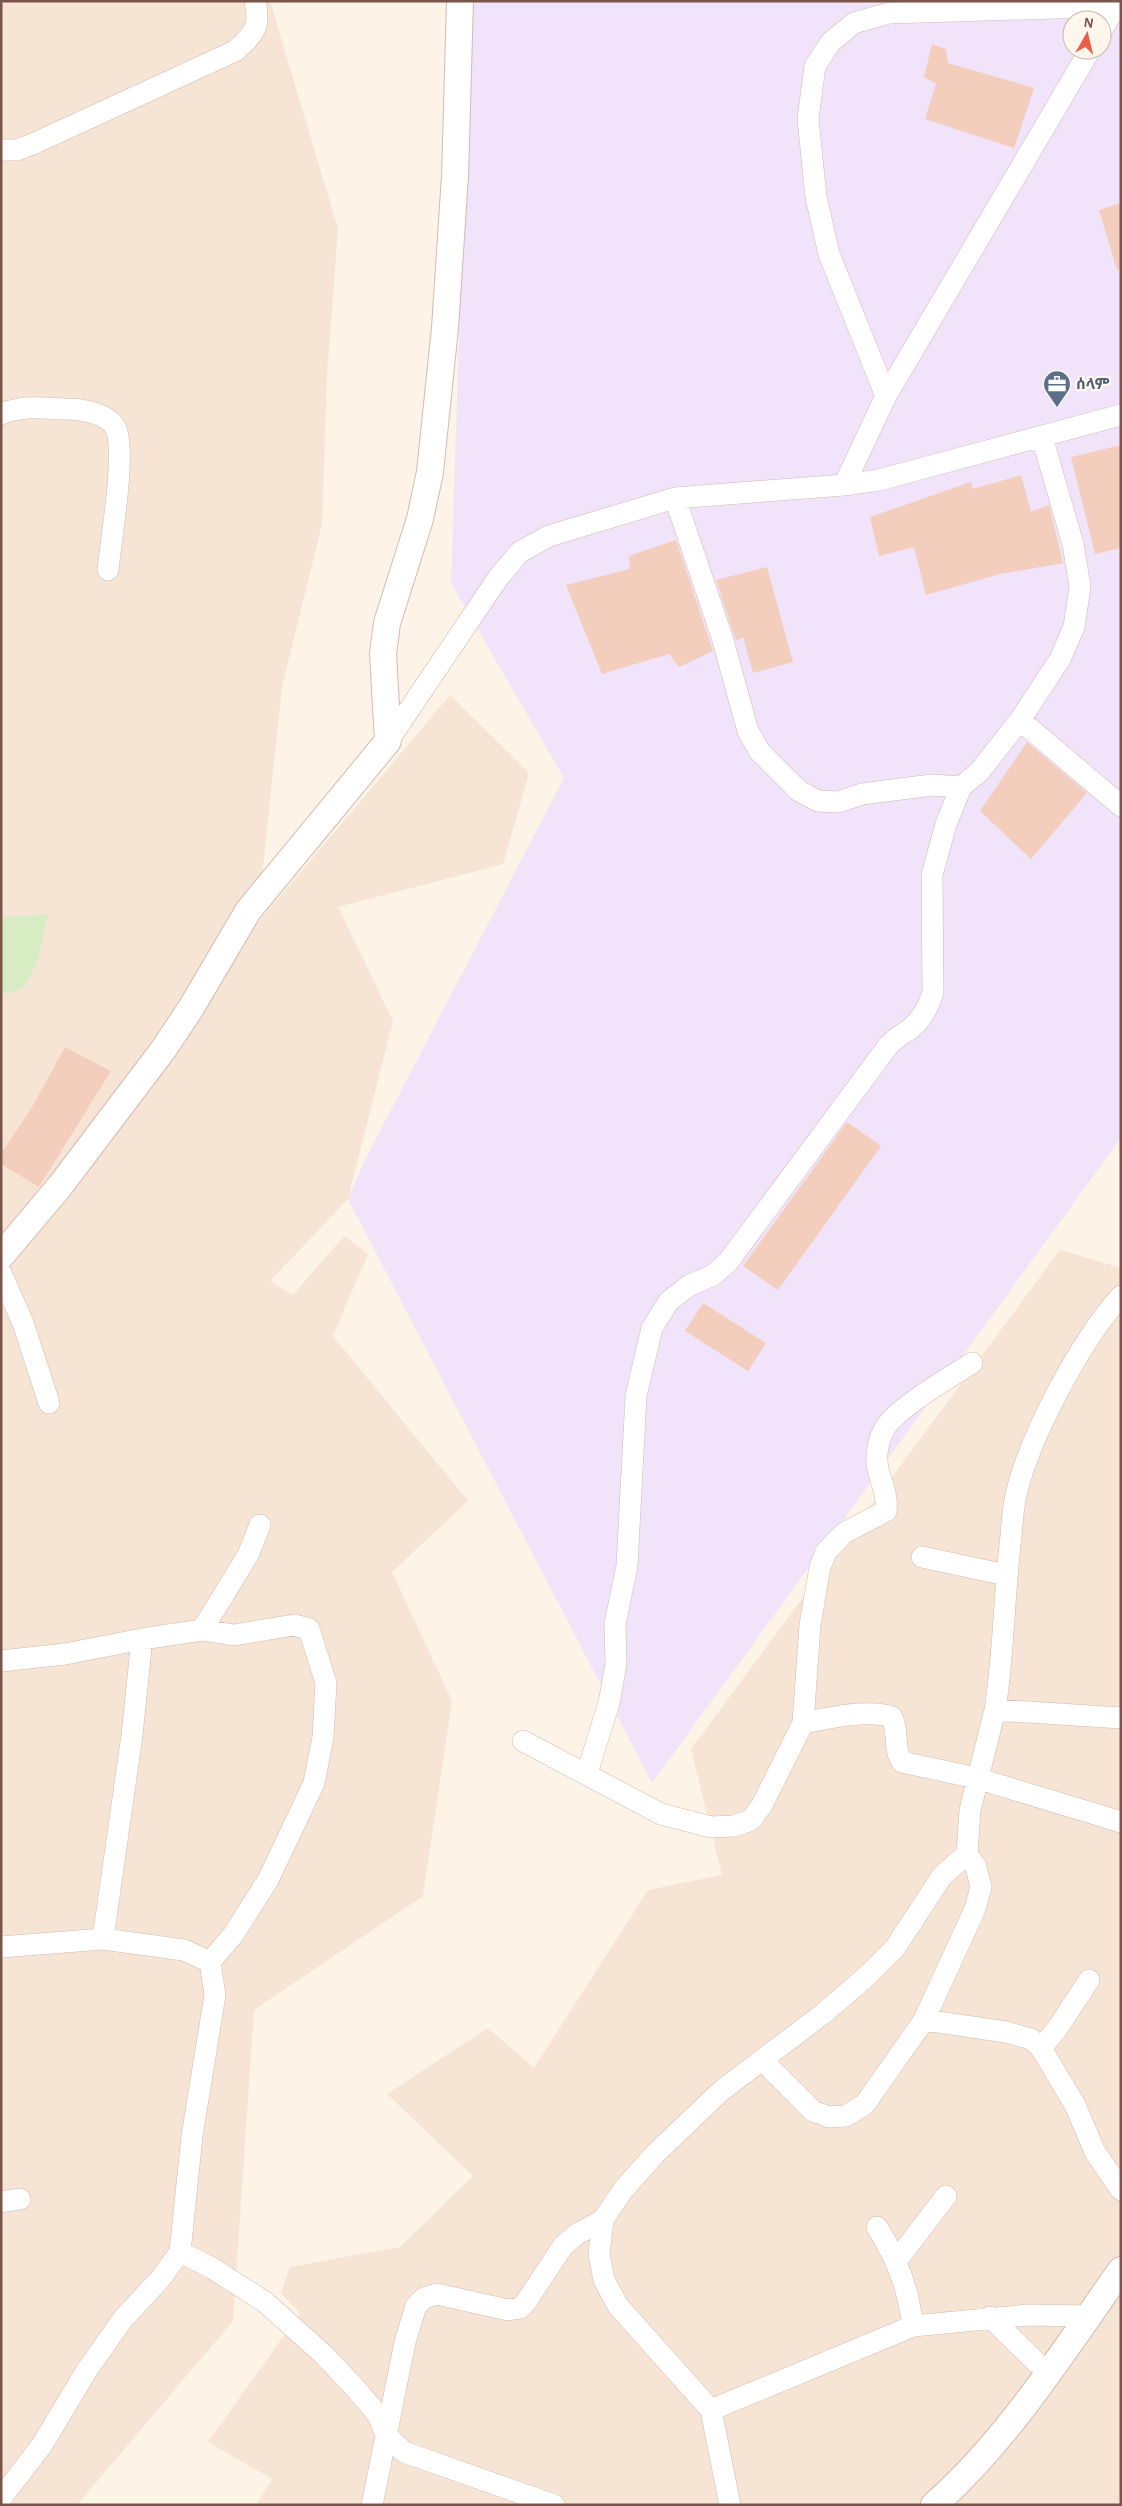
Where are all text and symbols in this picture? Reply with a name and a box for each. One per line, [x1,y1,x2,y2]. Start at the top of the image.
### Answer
north arrow [1062,10,1112,60]
text: N [1083,16,1094,31]
office icon: ሰላም [1042,369,1072,408]
place label: ሰላም [1076,377,1110,392]

